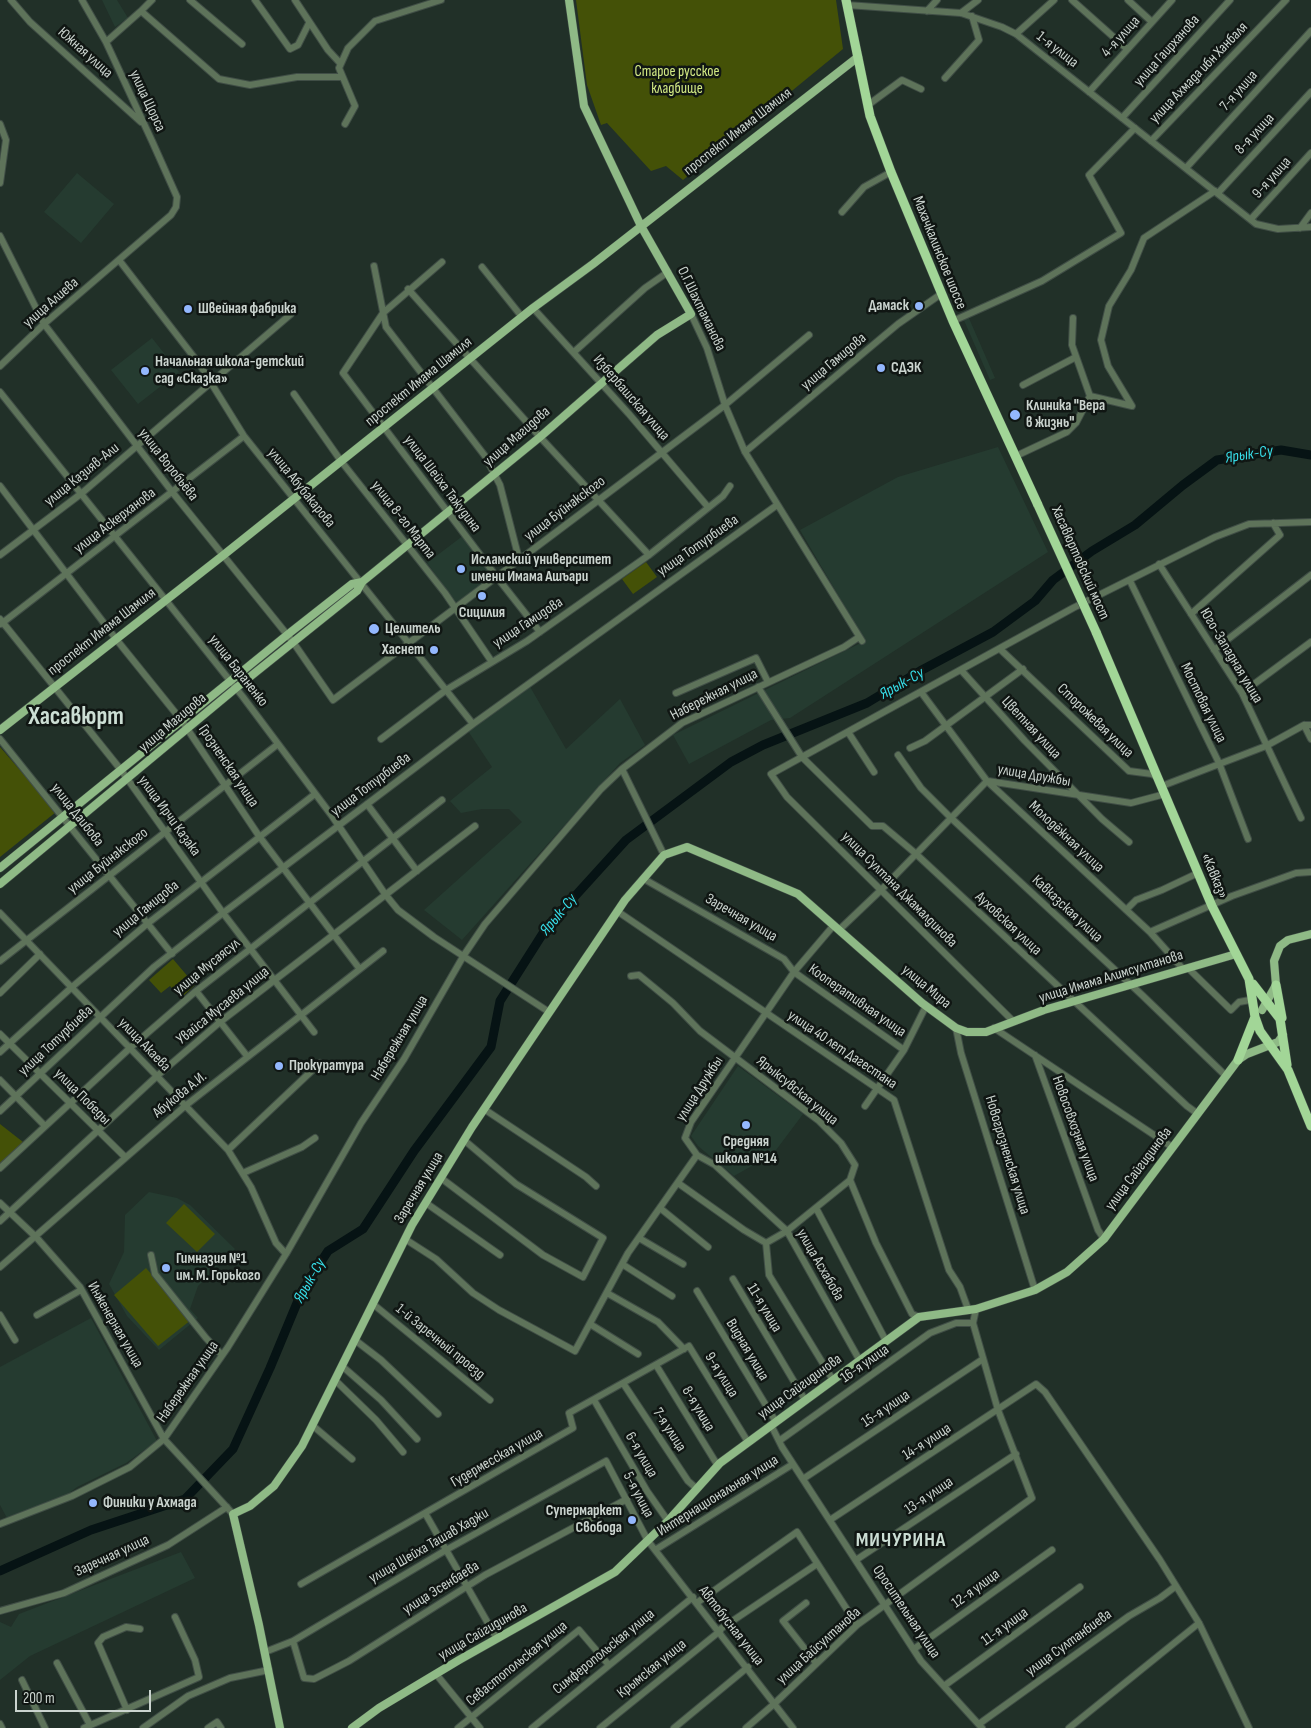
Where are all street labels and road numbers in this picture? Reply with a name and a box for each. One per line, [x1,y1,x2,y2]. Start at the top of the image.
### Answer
street label: улица Гаирханова [1130,12,1204,90]
street label: 4-я улица [1098,13,1144,61]
street label: улица Ахмада ибн Ханбаля [1146,19,1252,127]
street label: Южная улица [54,24,116,82]
street label: 1-я улица [1032,28,1082,72]
street label: улица Щорса [125,67,169,135]
street label: 7-я улица [1216,67,1262,115]
street label: проспект Имама Шамиля [681,84,795,180]
street label: 8-я улица [1231,110,1279,158]
street label: 9-я улица [1249,154,1295,202]
street label: Махачкалинское шоссе [908,194,970,312]
street label: О.Г.Шахтаманова [673,264,729,354]
street label: улица Алиева [20,274,82,332]
street label: улица Гамидова [798,329,870,395]
street label: проспект Имама Шамиля [362,334,476,430]
street label: Избербашская улица [589,351,673,445]
street label: улица Магидова [480,403,554,471]
street label: улица Воробьёва [134,425,202,505]
street label: улица Шейха Тажудина [400,432,484,536]
street label: улица Казияв-Али [41,439,123,511]
street label: улица Абубакарова [263,444,339,532]
street label: улица Буйнакского [521,473,609,545]
street label: улица 8-го Марта [367,477,439,563]
street label: улица Аскерханова [71,484,159,558]
street label: Хасавюртовский мост [1047,504,1113,622]
street label: улица Тотурбиева [654,511,742,581]
street label: проспект Имама Шамиля [45,584,159,680]
street label: улица Гамидова [490,594,566,652]
street label: Юго-Западная улица [1196,605,1266,707]
street label: улица Бараненко [204,632,272,710]
street label: Мостовая улица [1176,660,1230,746]
street label: Набережная улица [667,665,761,725]
street label: Сторожевая улица [1053,680,1137,762]
street label: улица Магидова [136,690,210,756]
street label: Цветная улица [997,693,1065,763]
street label: Грозненская улица [194,721,262,811]
street label: улица Тотурбиева [328,749,414,821]
street label: улица Дружбы [996,761,1072,791]
street label: улица Ирчи Казака [134,772,204,860]
street label: улица Даибова [47,780,107,850]
street label: Молодёжная улица [1025,797,1107,877]
street label: улица Буйнакского [64,824,152,898]
street label: улица Султана Джамалдинова [837,828,961,952]
street label: «Кавказ» [1196,851,1232,901]
street label: Кавказская улица [1028,872,1106,946]
street label: улица Гамидова [109,877,183,941]
street label: Ауховская улица [971,889,1045,959]
street label: Заречная улица [702,890,780,946]
street label: улица Мусаясул [170,935,244,999]
street label: улица Имама Алимсултанова [1037,946,1185,1008]
street label: Кооперативная улица [805,961,909,1041]
street label: улица Мира [898,961,954,1013]
street label: Увайса Мусаева улица [173,963,273,1049]
street label: Набережная улица [368,992,432,1084]
street label: улица Тотурбиева [15,1002,97,1080]
street label: улица 40 лет Дагестана [784,1007,900,1093]
street label: улица Акаева [114,1014,174,1076]
street label: улица Дружбы [672,1053,728,1125]
street label: Ярыксувская улица [752,1053,842,1129]
street label: улица Победы [50,1065,114,1129]
street label: Абукова А.И. [149,1068,211,1122]
street label: Новосовхозная улица [1048,1074,1102,1184]
street label: Новогрозненская улица [980,1093,1034,1217]
street label: улица Сайгидинова [1102,1124,1176,1214]
street label: Заречная улица [391,1149,447,1227]
street label: улица Асхабова [792,1226,848,1304]
street label: Инженерная улица [83,1279,147,1371]
street label: 11-я улица [742,1280,786,1336]
street label: 1-й Заречный проезд [392,1300,488,1384]
street label: Видная улица [722,1316,772,1384]
street label: Набережная улица [153,1338,223,1426]
street label: 16-я улица [837,1341,893,1387]
street label: 9-я улица [700,1349,742,1401]
street label: улица Сайгидинова [754,1350,846,1424]
street label: 8-я улица [678,1383,718,1435]
street label: 15-я улица [858,1386,914,1432]
street label: 7-я улица [648,1405,690,1455]
street label: 14-я улица [899,1420,955,1464]
street label: Гудермесская улица [448,1424,546,1492]
street label: 6-я улица [621,1429,661,1481]
street label: Интернациональная улица [654,1451,782,1541]
street label: 5-я улица [619,1469,657,1521]
street label: 13-я улица [901,1473,957,1519]
street label: улица Шейха Ташав Хаджи [366,1504,492,1588]
street label: Заречная улица [72,1531,152,1581]
street label: улица Эсенбаева [399,1557,483,1619]
street label: Оросительная улица [868,1562,944,1662]
street label: 12-я улица [949,1566,1003,1612]
street label: Автобусная улица [694,1583,768,1669]
street label: улица Сайгидинова [435,1599,531,1665]
street label: улица Байсултанова [773,1604,865,1688]
street label: 11-я улица [978,1604,1032,1650]
street label: Симферопольская улица [549,1605,659,1699]
street label: улица Султанбиева [1022,1606,1116,1680]
street label: Севастопольская улица [463,1618,571,1710]
street label: Крымская улица [614,1636,690,1702]

